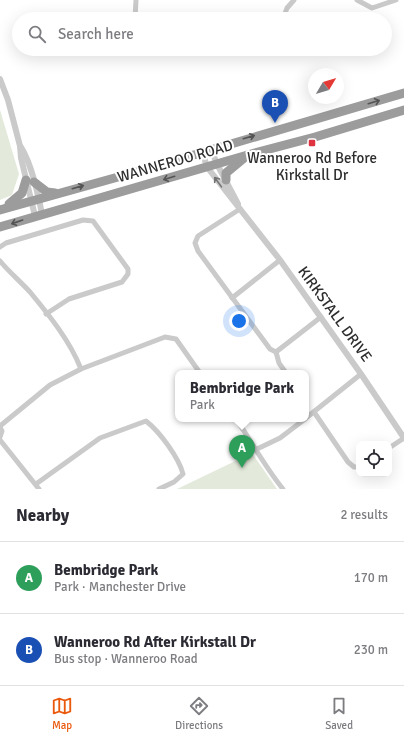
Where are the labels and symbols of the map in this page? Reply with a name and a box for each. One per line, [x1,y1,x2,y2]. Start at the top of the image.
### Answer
north arrow [308,68,344,104]
pin: B [262,90,288,123]
one-way arrow [367,98,380,105]
one-way arrow [242,133,255,141]
street label: WANNEROO ROAD [115,136,235,186]
marker: Wanneroo Rd Before Kirkstall Dr [307,138,317,148]
place label: Wanneroo Rd Before Kirkstall Dr [247,149,377,184]
one-way arrow [163,175,176,182]
one-way arrow [214,177,222,188]
one-way arrow [71,183,84,190]
one-way arrow [12,218,24,226]
street label: KIRKSTALL DRIVE [294,263,376,365]
your location [229,311,249,331]
pin: A [229,435,255,468]

